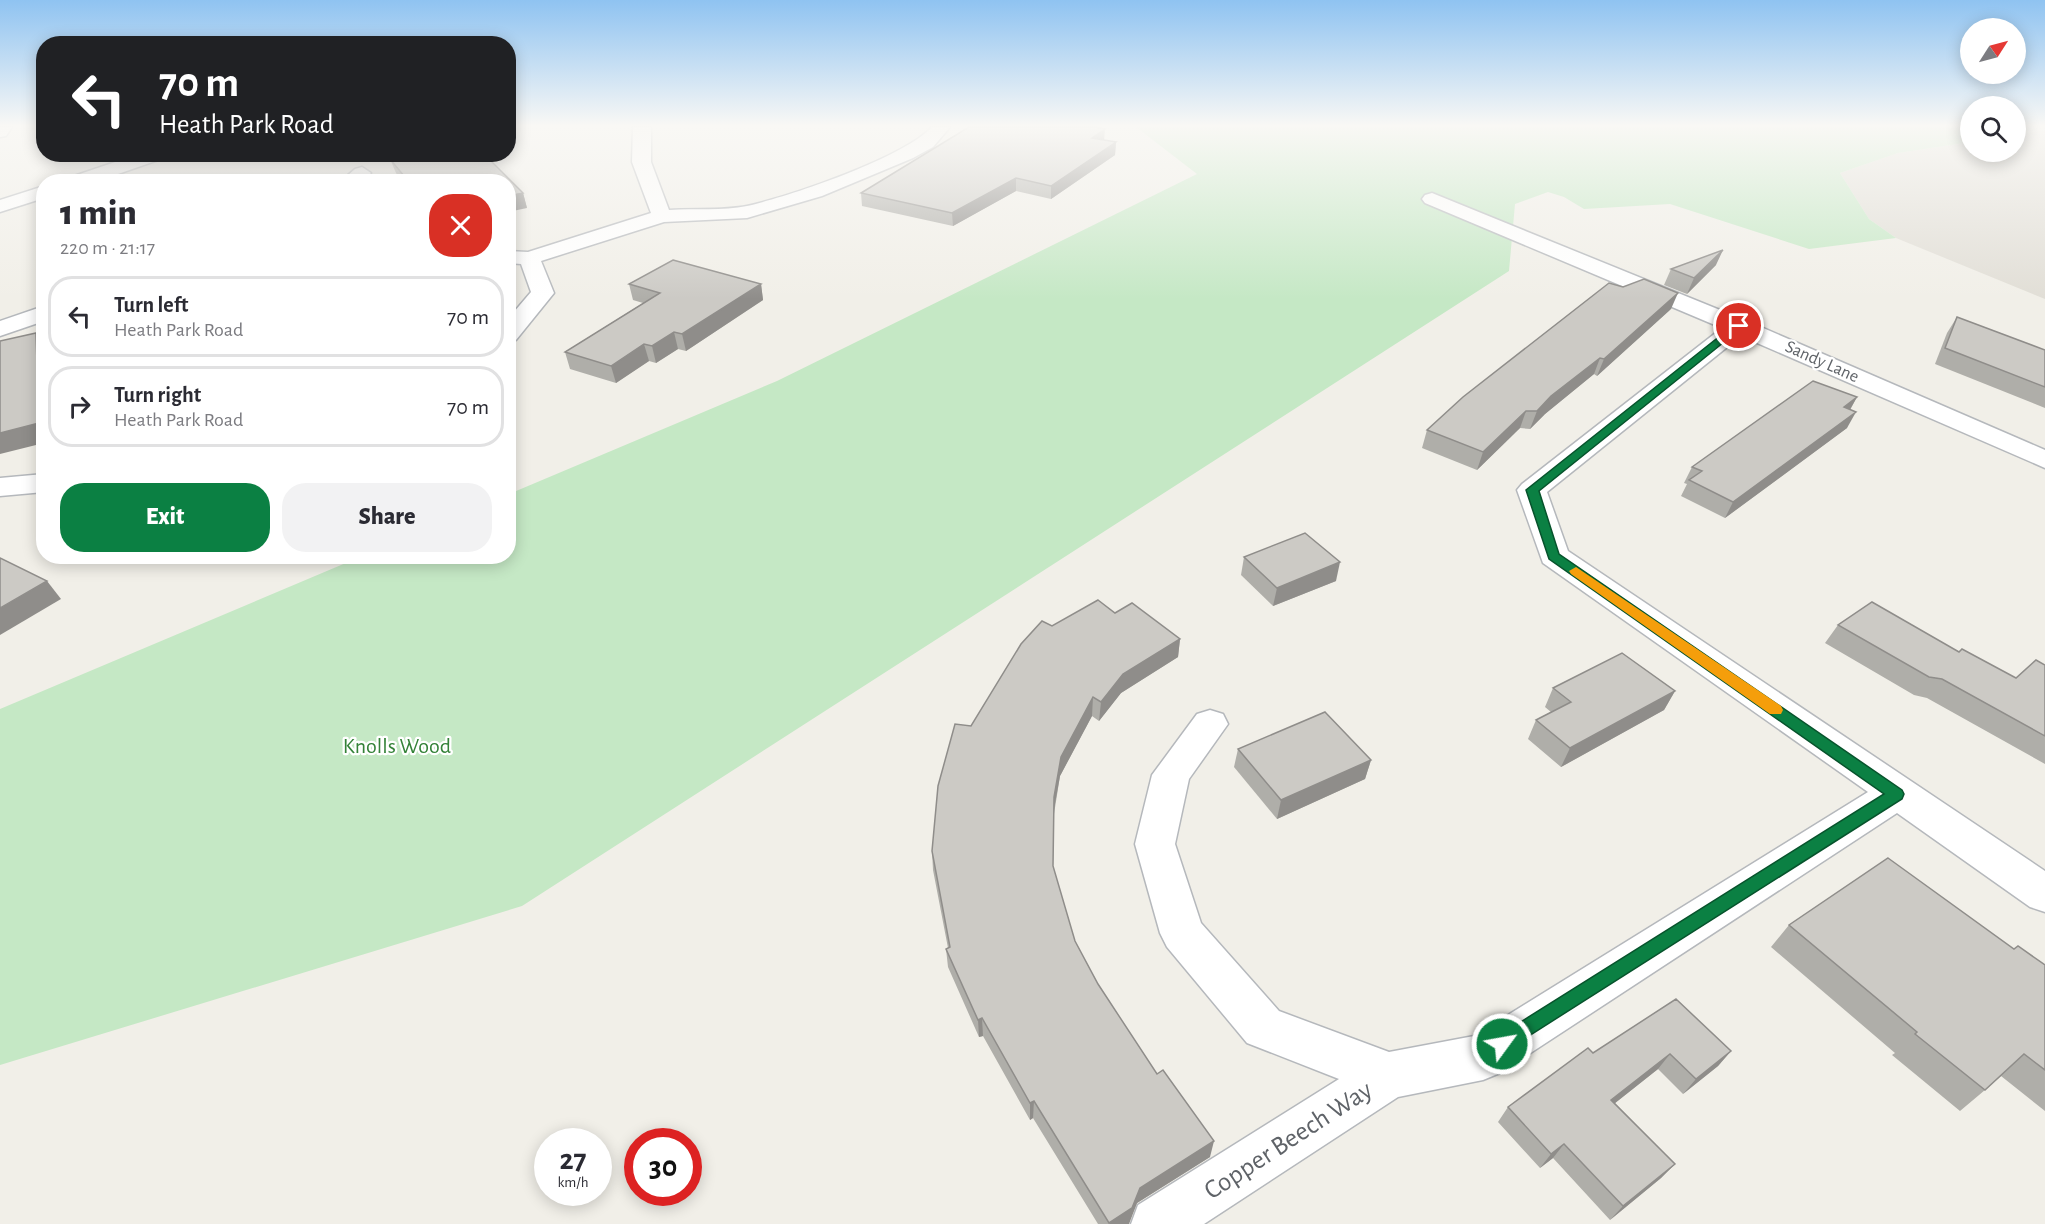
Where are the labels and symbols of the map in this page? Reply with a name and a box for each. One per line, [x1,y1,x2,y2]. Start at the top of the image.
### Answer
north arrow [1960,18,2026,84]
pin [1713,300,1764,351]
street label: Sandy Lane [1782,338,1862,386]
park label: Knolls Wood [343,735,451,757]
position arrow [1470,1012,1534,1076]
street label: Copper Beech Way [1199,1076,1378,1205]
speed limit sign: 30 [624,1128,702,1206]

